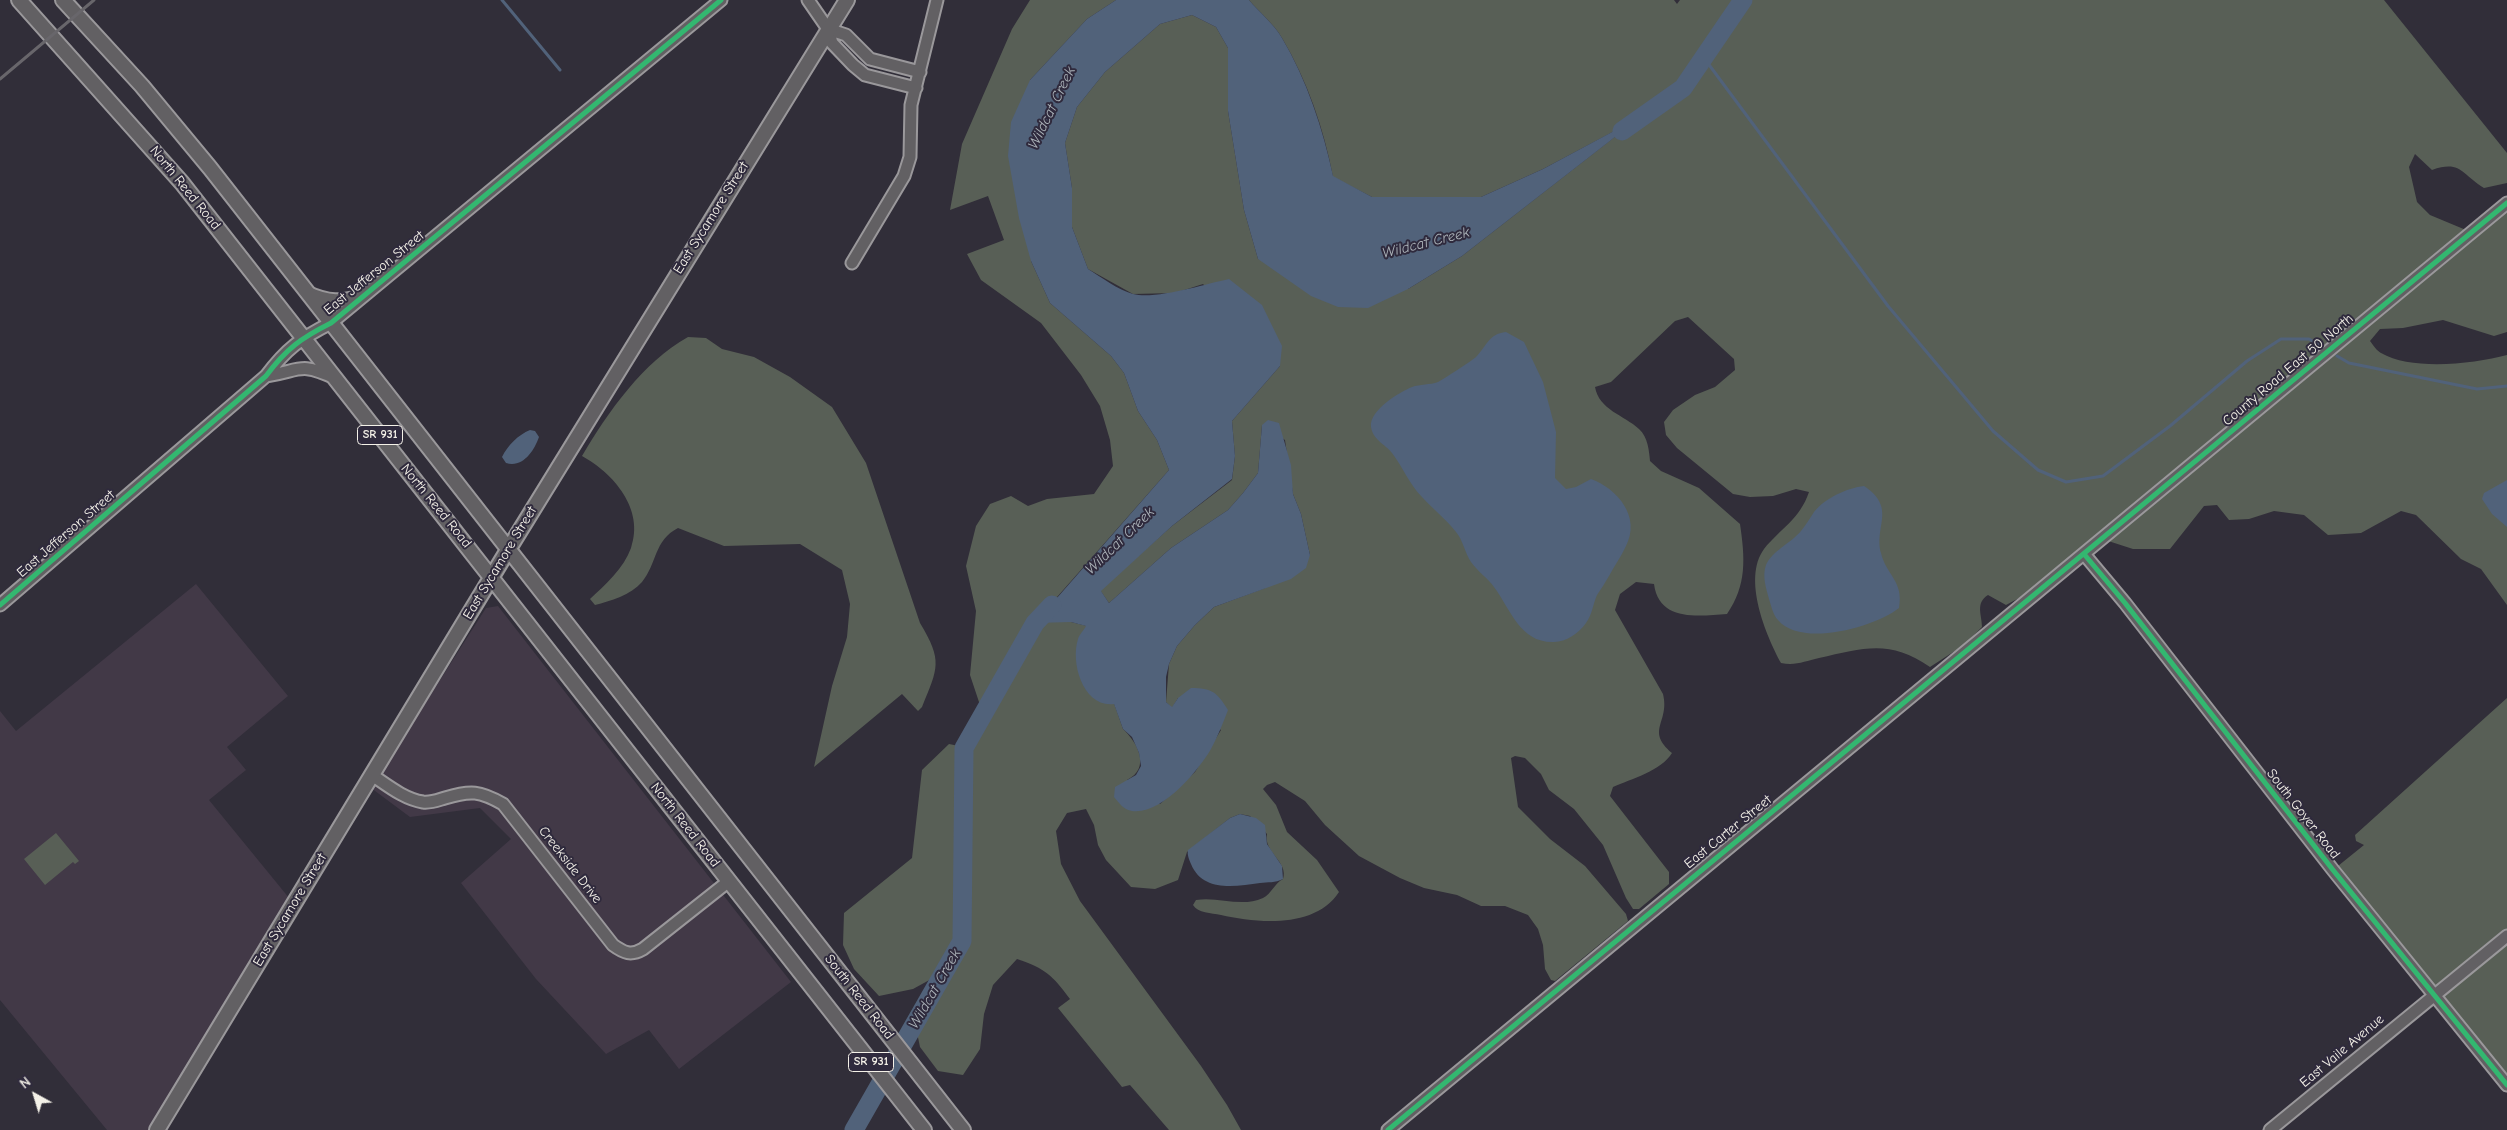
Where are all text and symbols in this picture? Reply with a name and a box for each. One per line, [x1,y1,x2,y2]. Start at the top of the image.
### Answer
water label: Wildcat Creek [1024,64,1080,152]
street label: North Reed Road [146,143,224,233]
street label: East Sycamore Street [670,159,752,277]
water label: Wildcat Creek [1380,223,1472,263]
street label: East Jefferson Street [320,227,428,319]
street label: County Road East 50 North [2219,310,2357,430]
road number: SR 931 [358,426,402,444]
street label: North Reed Road [397,461,475,551]
street label: East Jefferson Street [14,487,118,581]
street label: East Sycamore Street [460,503,540,623]
water label: Wildcat Creek [1082,503,1158,579]
street label: South Goyer Road [2263,766,2343,862]
street label: North Reed Road [647,779,723,871]
street label: East Carter Street [1681,792,1775,872]
street label: Creekside Drive [535,823,605,907]
street label: East Sycamore Street [250,850,330,970]
water label: Wildcat Creek [905,946,965,1032]
street label: South Reed Road [821,951,897,1043]
street label: East Vaile Avenue [2297,1011,2387,1091]
road number: SR 931 [848,1052,894,1072]
north arrow [10,1070,60,1120]
text: N [16,1073,34,1092]

